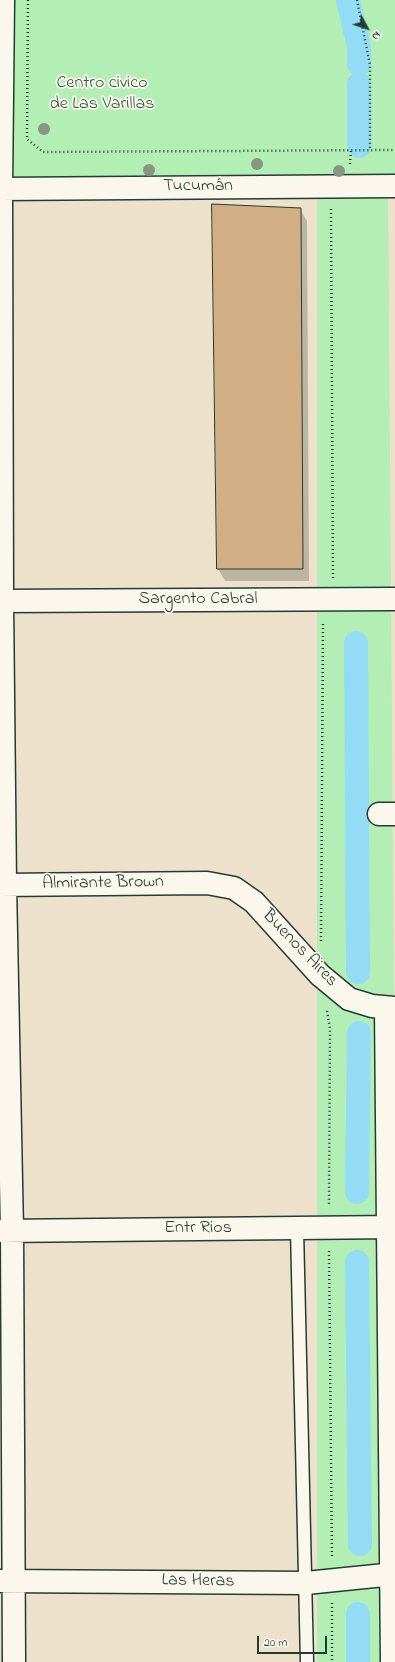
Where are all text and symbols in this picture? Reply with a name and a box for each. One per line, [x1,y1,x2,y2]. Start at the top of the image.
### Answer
north arrow [347,8,387,48]
text: N [368,28,385,44]
park label: Centro civico de Las Varillas [50,73,154,116]
street label: Tucumán [163,176,233,198]
street label: Sargento Cabral [138,589,258,611]
street label: Almirante Brown [42,872,164,896]
street label: Buenos Aires [257,906,341,992]
street label: Entr Rios [164,1218,232,1240]
street label: Las Heras [161,1571,235,1593]
scale bar [259,1628,329,1654]
text: 20 m [264,1634,287,1652]

